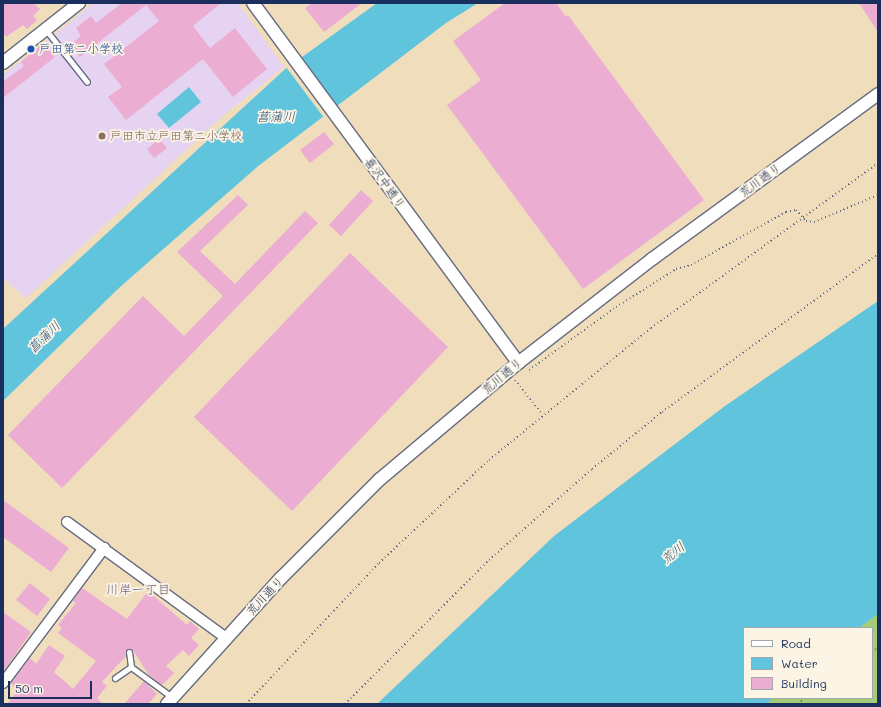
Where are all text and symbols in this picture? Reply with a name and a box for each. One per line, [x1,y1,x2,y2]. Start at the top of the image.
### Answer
place label: 戸田第二小学校 [39,42,123,56]
marker: 戸田第二小学校 [26,44,36,54]
water label: 菖蒲川 [257,108,295,124]
place label: 戸田市立戸田第二小学校 [110,129,242,143]
marker: 戸田市立戸田第二小学校 [97,131,107,141]
street label: 喜沢中通り [362,154,408,212]
street label: 荒川通り [736,160,784,200]
water label: 菖蒲川 [25,318,63,356]
street label: 荒川通り [479,355,525,397]
water label: 荒川 [658,539,688,567]
street label: 荒川通り [243,574,287,618]
district label: 川岸一丁目 [106,581,170,597]
legend [743,627,873,699]
text: Road [781,635,811,651]
text: Water [781,655,818,671]
scale bar [10,673,94,699]
text: Building [781,675,827,691]
text: 50 m [15,680,43,696]

